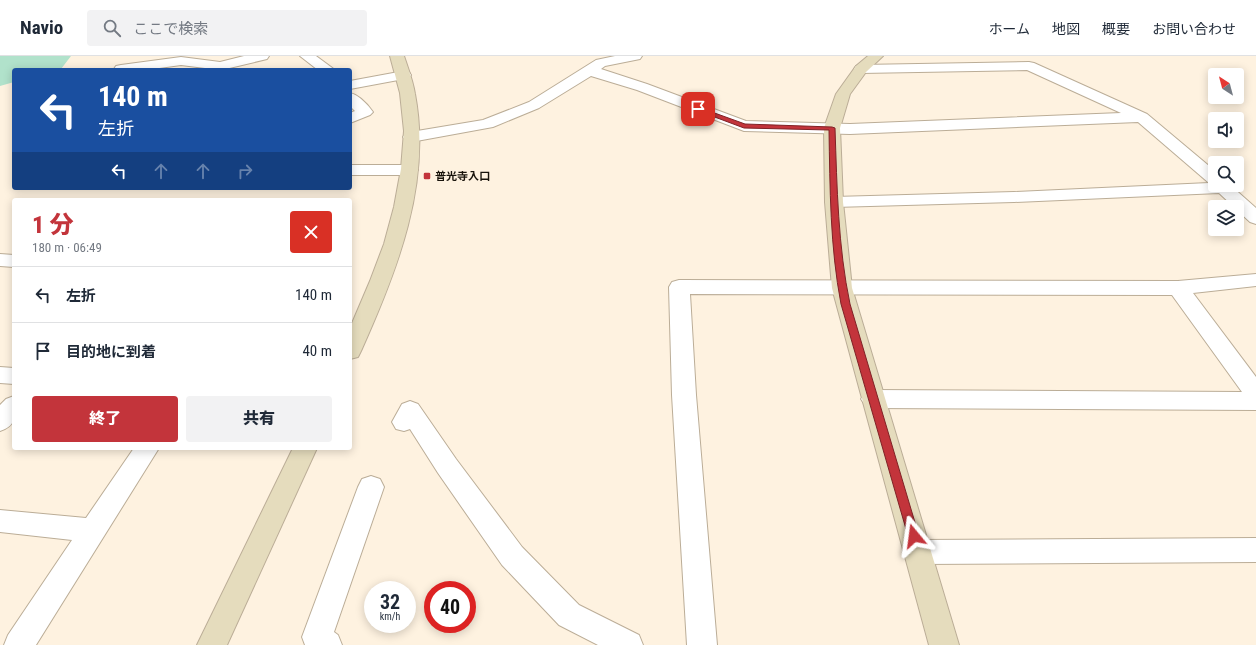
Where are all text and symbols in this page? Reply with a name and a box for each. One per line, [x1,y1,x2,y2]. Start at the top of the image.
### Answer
search box [87,10,367,46]
text: Navio [20,16,63,39]
icon: search [101,17,123,39]
text: ここで検索 [133,20,208,38]
text: ホーム [988,21,1030,37]
text: 地図 [1052,21,1080,37]
text: 概要 [1102,21,1130,37]
text: お問い合わせ [1152,21,1236,37]
north arrow [1208,68,1244,104]
map controls [1208,68,1244,236]
text: 140 m [98,80,168,113]
icon: left [32,84,84,136]
pin [681,92,715,126]
icon: arrive [687,98,709,120]
button: sound [1208,112,1244,148]
text: 左折 [98,118,134,139]
button: search [1208,156,1244,192]
icon: left [108,160,130,182]
icon: ahead [150,160,172,182]
icon: ahead [192,160,214,182]
icon: right [234,160,256,182]
place label: 普光寺入口 [435,170,490,183]
marker: 普光寺入口 [422,171,432,181]
button: layers [1208,200,1244,236]
text: 1 分 [32,211,74,239]
button: close [290,211,332,253]
text: 180 m · 06:49 [32,240,102,255]
icon: left [32,284,54,306]
text: 140 m [295,286,332,304]
text: 左折 [66,287,96,305]
icon: arrive [32,340,54,362]
text: 40 m [302,342,332,360]
text: 目的地に到着 [66,343,156,361]
button: 終了 [32,396,178,442]
button: 共有 [186,396,332,442]
position arrow [893,515,935,557]
speed limit sign: 40 [424,581,476,633]
text: 32 [380,590,400,614]
text: km/h [380,611,400,622]

